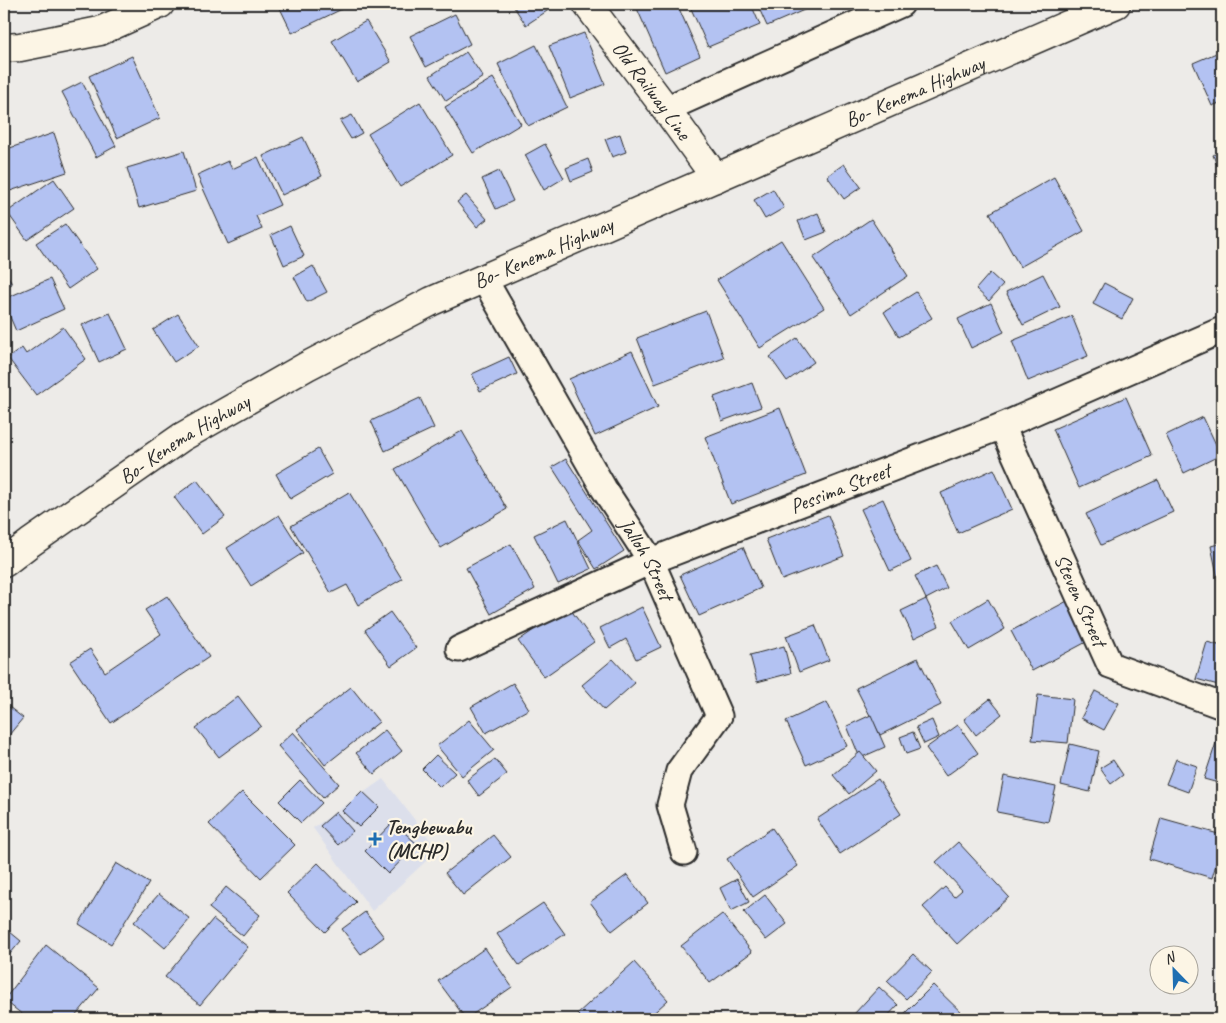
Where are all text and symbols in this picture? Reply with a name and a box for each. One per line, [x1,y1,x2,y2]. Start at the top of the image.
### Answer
street label: Old Railway Line [606,36,698,146]
street label: Bo- Kenema Highway [841,49,990,133]
street label: Bo- Kenema Highway [470,210,619,294]
street label: Bo- Kenema Highway [114,387,256,490]
street label: Pessima Street [786,456,897,519]
street label: Jalloh Street [613,512,681,607]
street label: Steven Street [1049,550,1114,653]
place label: Tengbewabu (MCHP) [386,814,473,864]
marker: Tengbewabu (MCHP) [368,832,382,846]
north arrow [1148,946,1198,996]
text: N [1162,948,1179,968]

